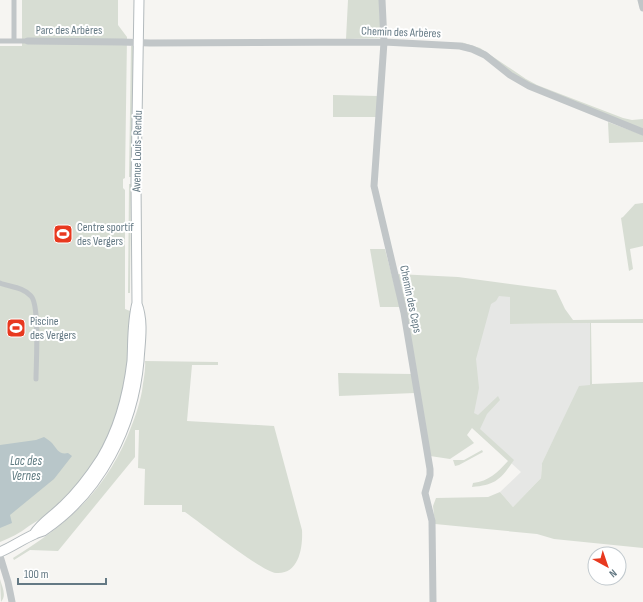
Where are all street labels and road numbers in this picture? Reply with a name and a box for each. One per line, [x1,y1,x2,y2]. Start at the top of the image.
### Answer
street label: Parc des Arbères [36,23,102,38]
street label: Chemin des Arbères [361,24,441,41]
street label: Avenue Louis-Rendu [129,110,146,193]
street label: Chemin des Ceps [396,264,425,334]

